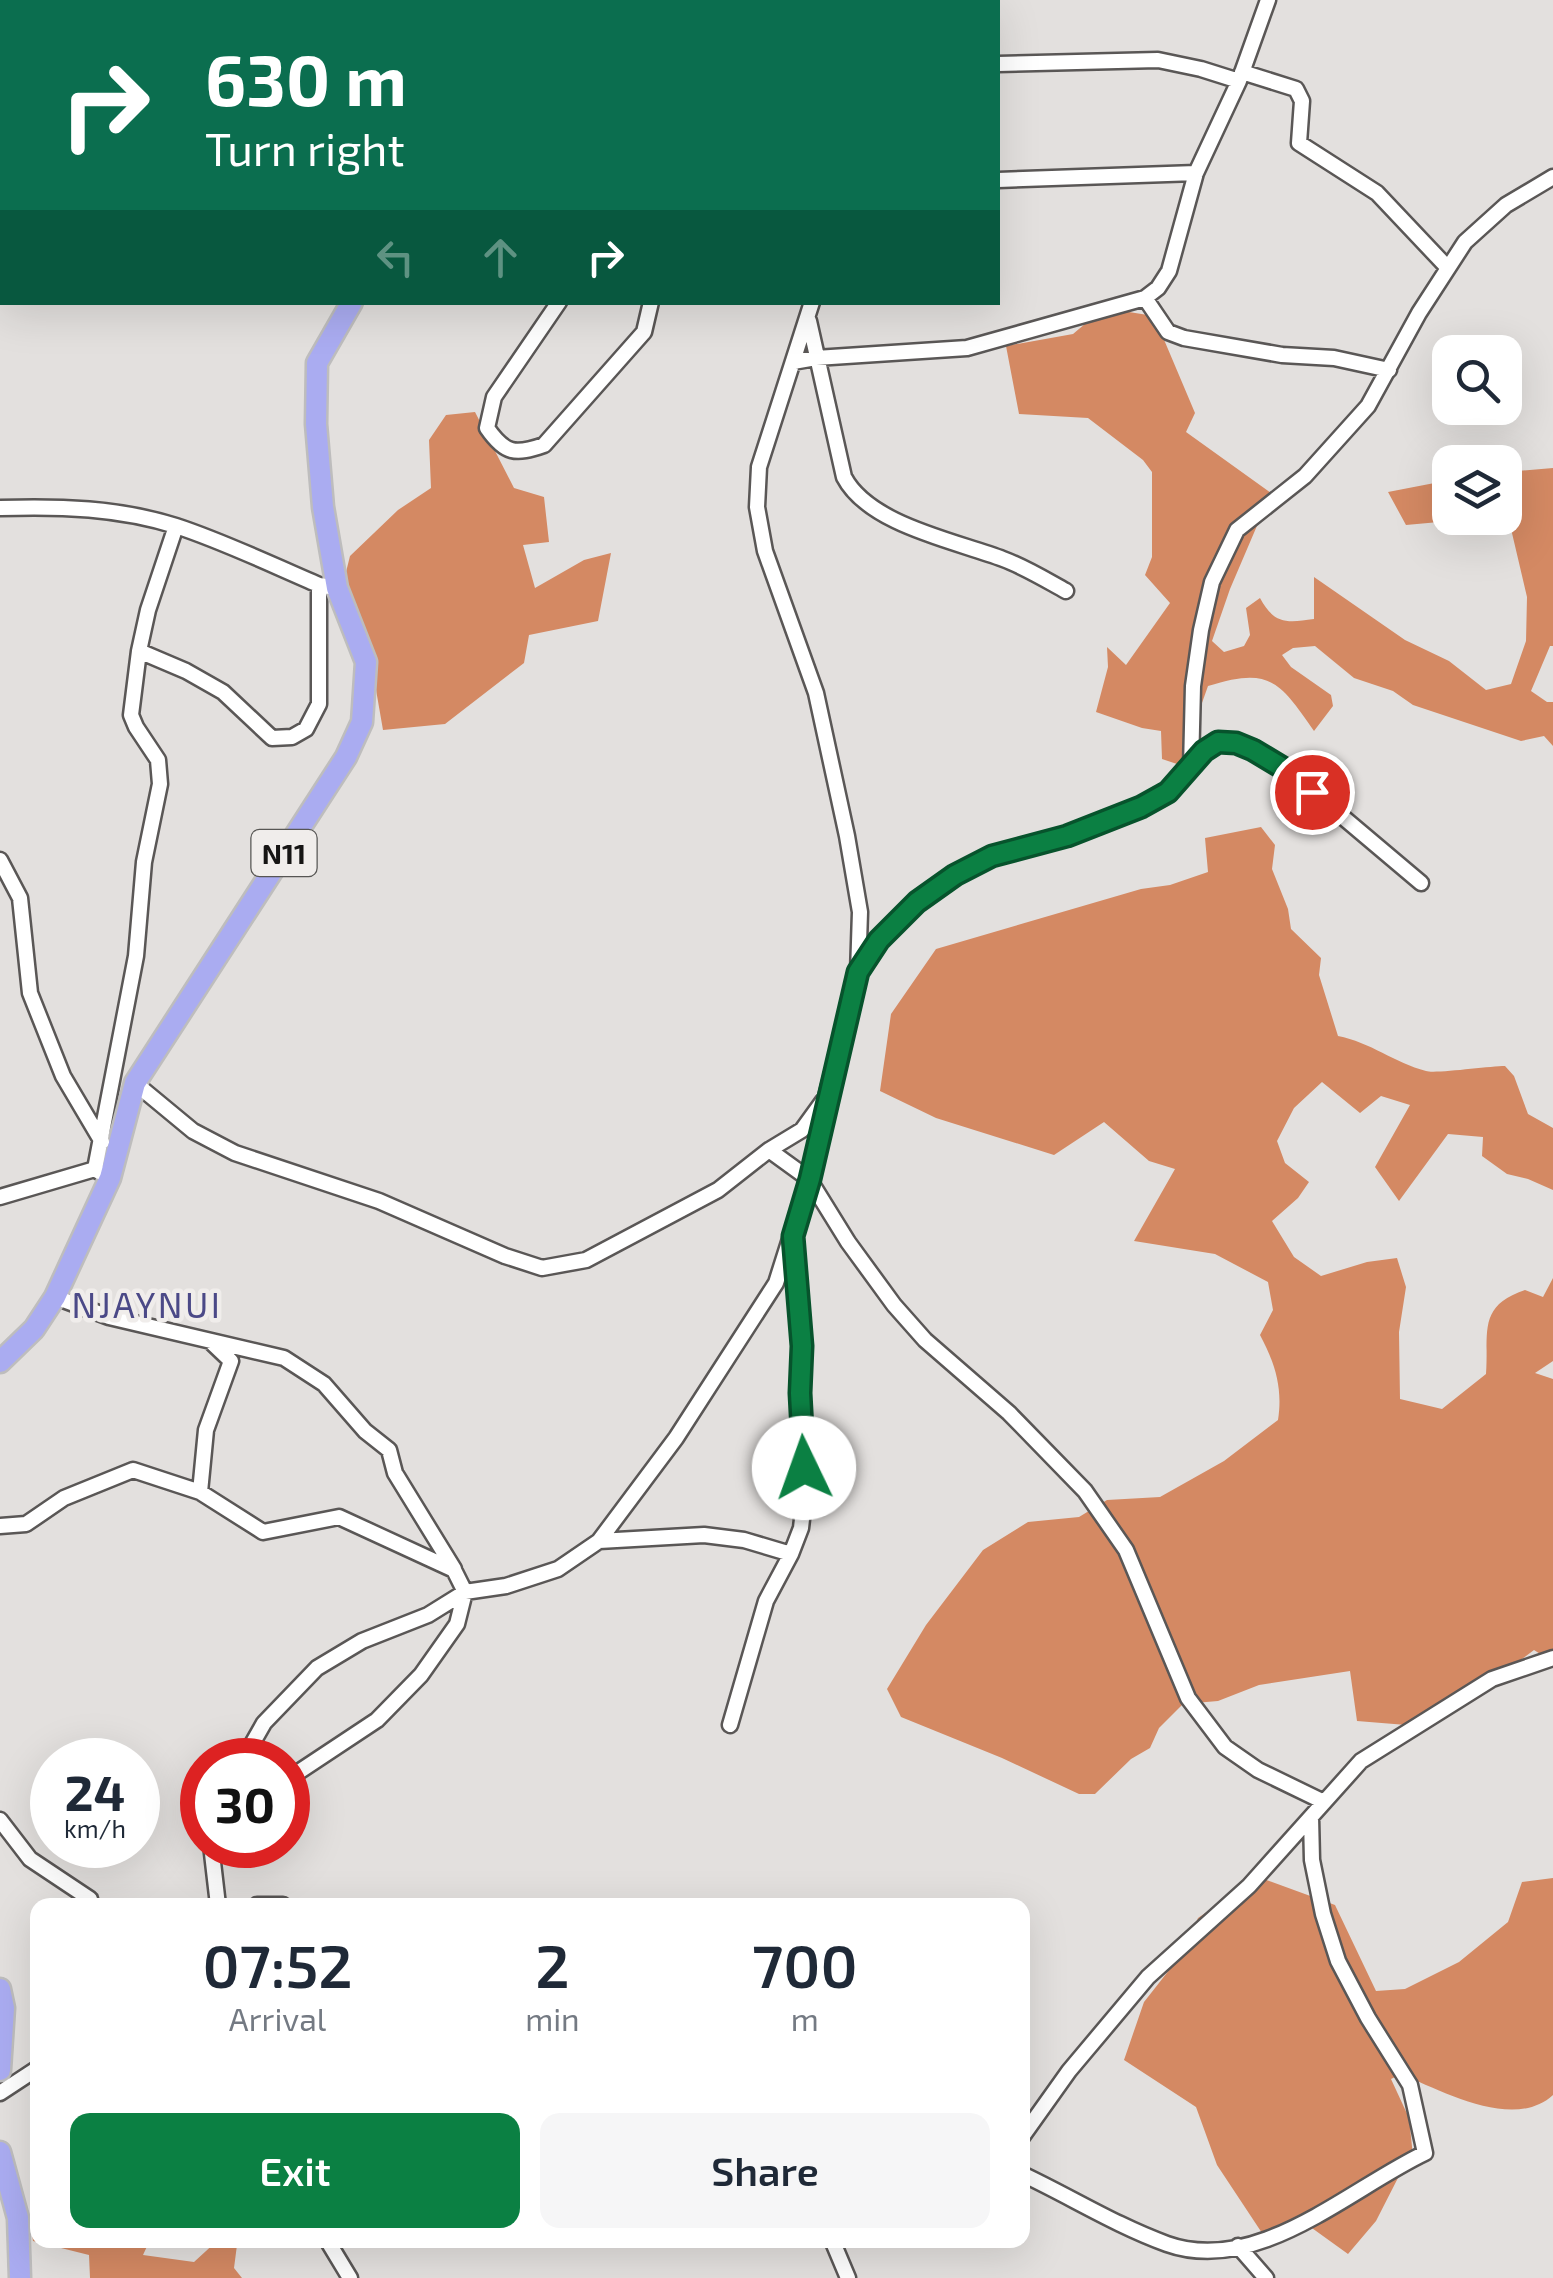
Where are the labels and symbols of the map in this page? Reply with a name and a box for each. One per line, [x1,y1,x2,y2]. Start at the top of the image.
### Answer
pin [1270,750,1355,835]
road number: N11 [252,830,316,876]
district label: NJAYNUI [71,1283,223,1325]
position arrow [752,1416,856,1520]
speed limit sign: 30 [180,1738,310,1868]

